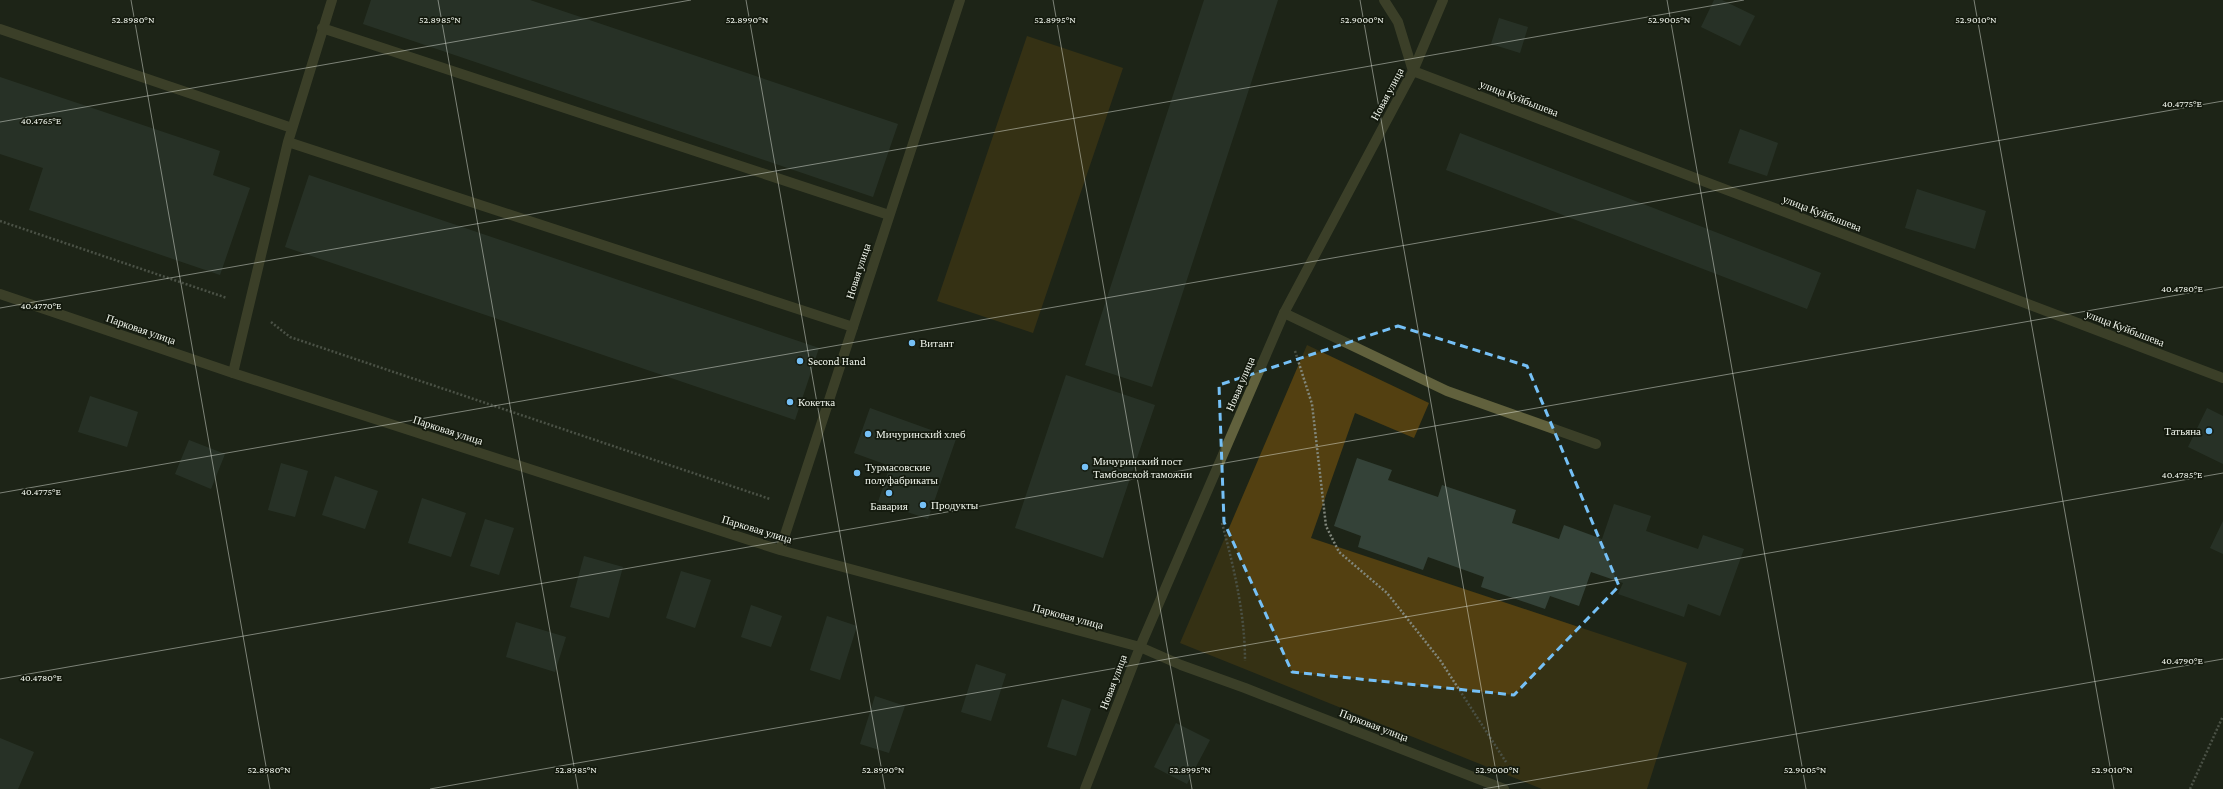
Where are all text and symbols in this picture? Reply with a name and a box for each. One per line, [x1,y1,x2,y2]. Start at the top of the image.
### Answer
text: 52.8980°N [112,14,155,25]
text: 52.8985°N [419,14,461,25]
text: 52.8990°N [726,14,769,25]
text: 52.8995°N [1034,14,1076,25]
text: 52.9000°N [1340,14,1384,25]
text: 52.9005°N [1648,14,1691,25]
text: 52.9010°N [1955,14,1997,25]
street label: Новая улица [1368,66,1406,122]
street label: улица Куйбышева [1478,77,1560,119]
text: 40.4775°E [2162,98,2203,109]
text: 40.4765°E [21,115,62,126]
street label: улица Куйбышева [1781,192,1863,234]
street label: Новая улица [843,242,873,300]
text: 40.4780°E [2161,283,2204,294]
text: 40.4770°E [20,300,62,311]
street label: улица Куйбышева [2084,307,2166,349]
street label: Парковая улица [105,311,177,347]
place label: Витант [920,337,954,349]
marker: Витант [907,338,917,348]
place label: Second Hand [808,355,866,367]
street label: Новая улица [1223,355,1257,413]
marker: Second Hand [795,356,805,366]
place label: Кокетка [798,396,835,408]
marker: Кокетка [785,397,795,407]
street label: Парковая улица [412,413,485,447]
place label: Татьяна [2164,425,2201,437]
marker: Татьяна [2204,426,2214,436]
place label: Мичуринский хлеб [876,428,966,440]
marker: Мичуринский хлеб [863,429,873,439]
place label: Мичуринский пост Тамбовской таможни [1093,455,1192,480]
place label: Турмасовские полуфабрикаты [865,461,939,486]
marker: Мичуринский пост Тамбовской таможни [1080,462,1090,472]
marker: Турмасовские полуфабрикаты [852,468,862,478]
text: 40.4785°E [2162,469,2203,480]
text: 40.4775°E [21,486,62,497]
marker: Бавария [884,488,894,498]
place label: Продукты [931,499,979,511]
place label: Бавария [870,500,908,512]
marker: Продукты [918,500,928,510]
street label: Парковая улица [720,513,794,545]
street label: Парковая улица [1031,601,1105,631]
street label: Новая улица [1097,653,1129,711]
text: 40.4790°E [2161,655,2203,666]
text: 40.4780°E [20,672,63,683]
street label: Парковая улица [1338,706,1410,744]
text: 52.8980°N [248,764,291,775]
text: 52.8985°N [555,764,597,775]
text: 52.8990°N [862,764,905,775]
text: 52.8995°N [1169,764,1211,775]
text: 52.9000°N [1475,764,1519,775]
text: 52.9005°N [1784,764,1827,775]
text: 52.9010°N [2091,764,2133,775]

